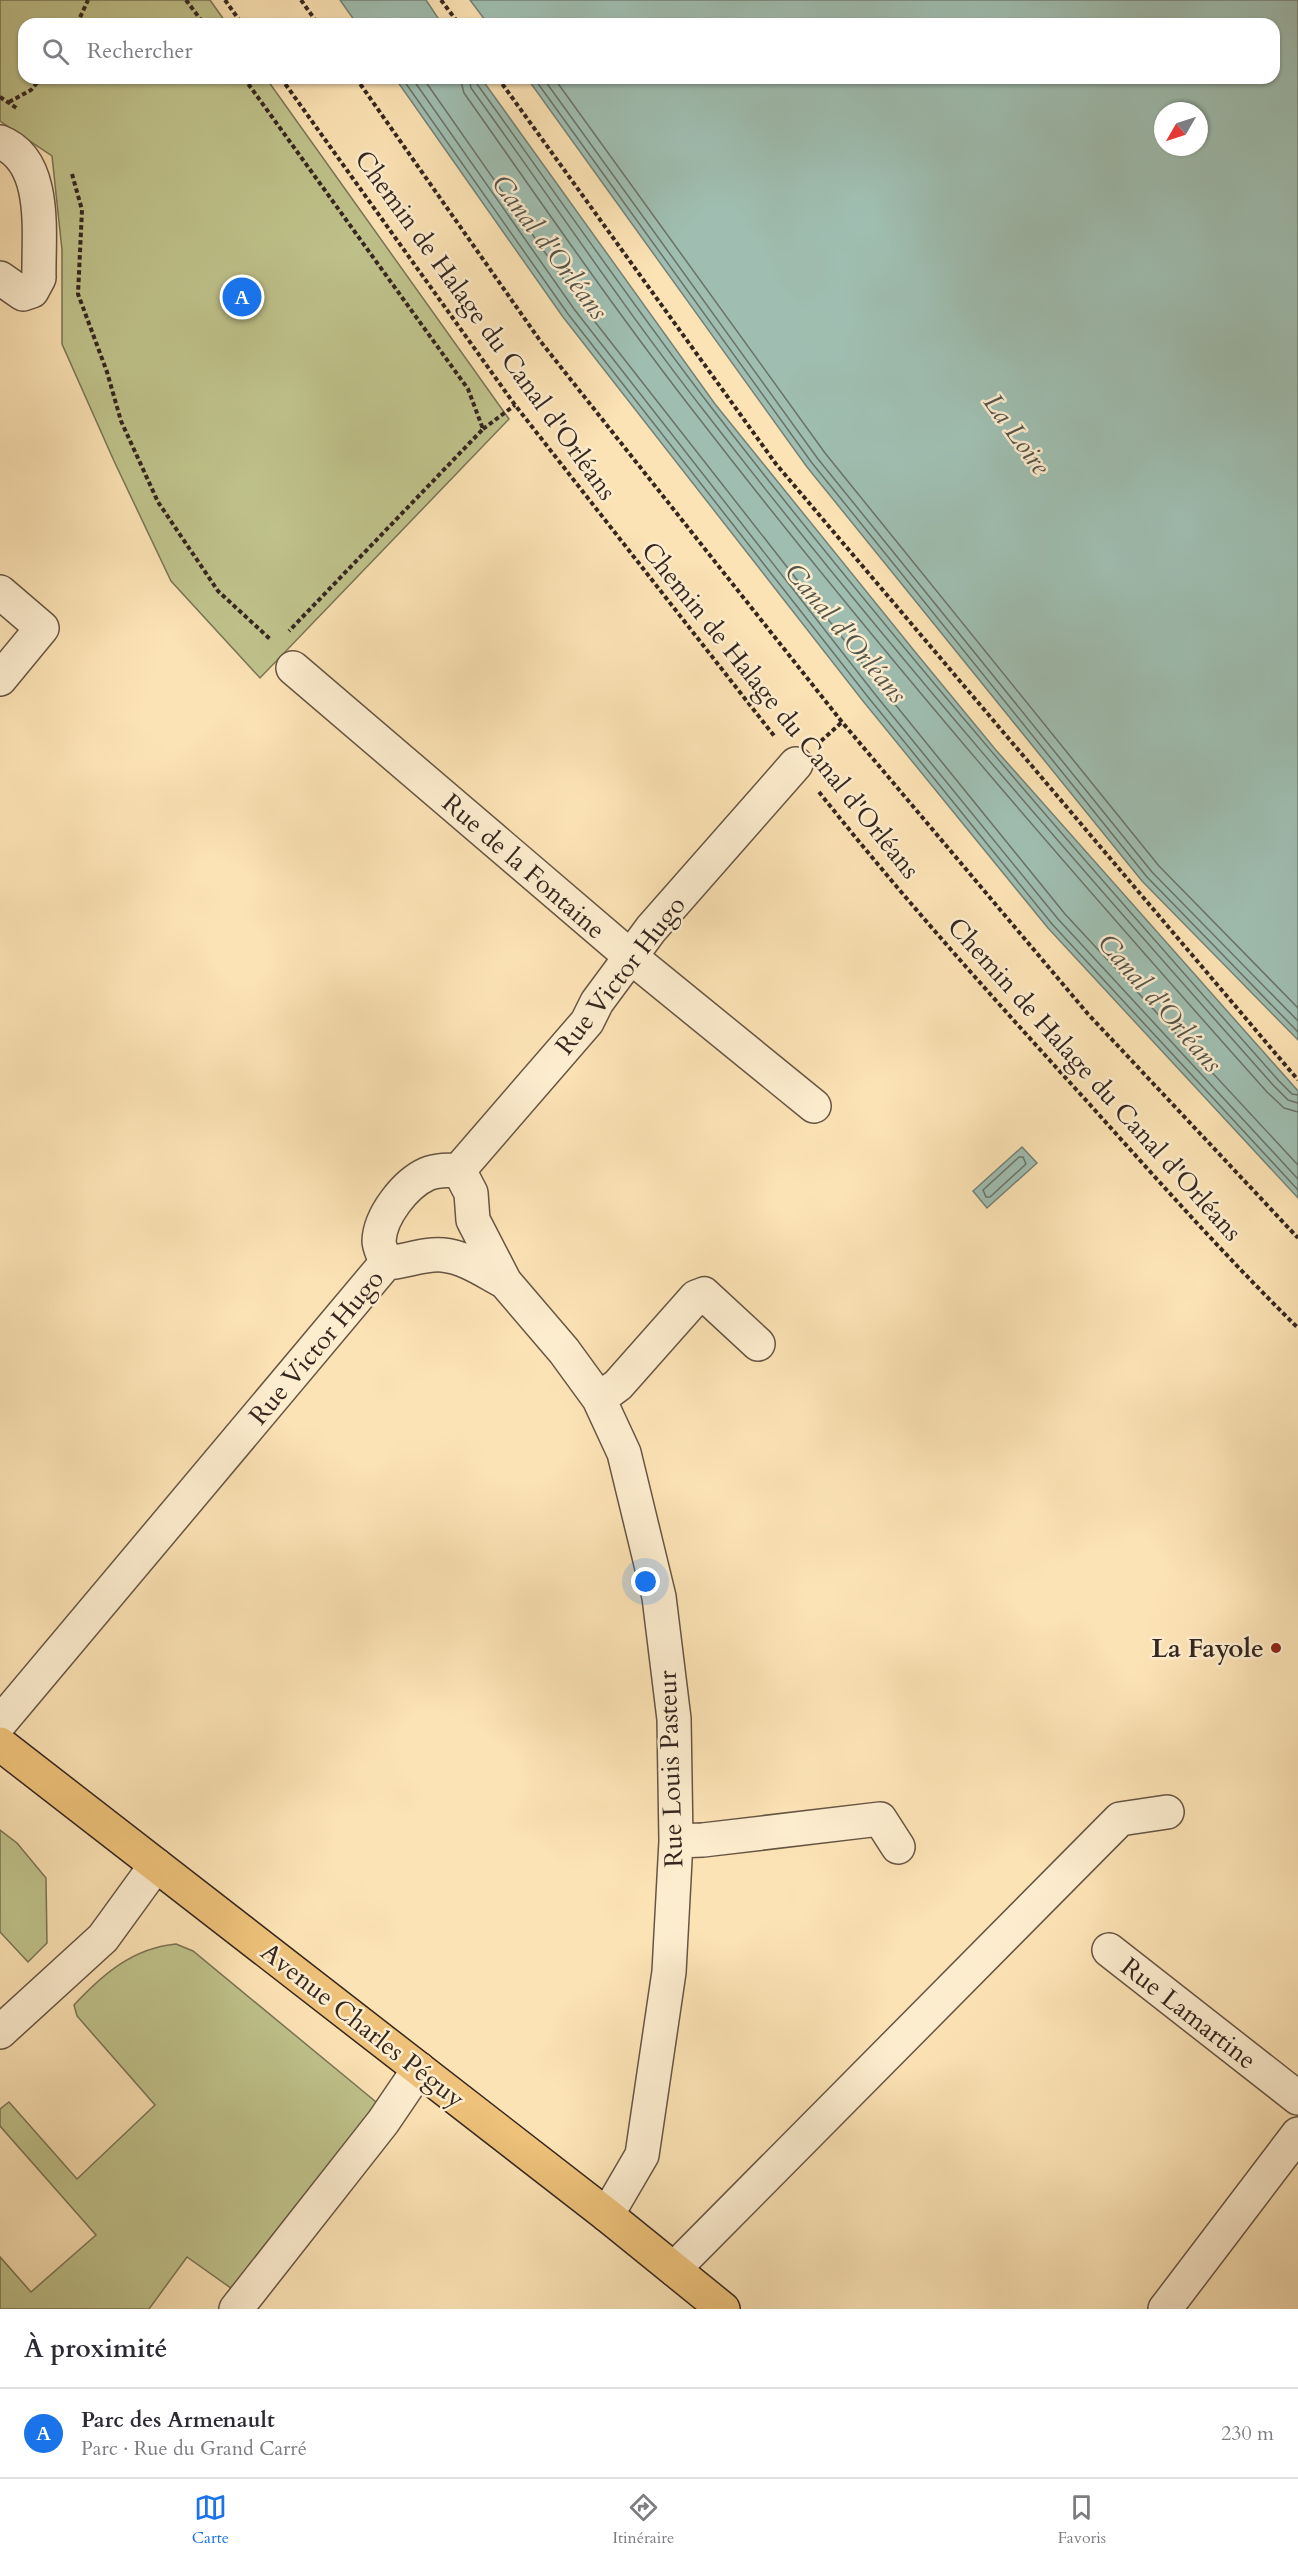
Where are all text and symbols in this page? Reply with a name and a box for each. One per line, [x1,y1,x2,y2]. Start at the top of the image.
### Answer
search box [18,18,1280,84]
icon: search [39,35,72,68]
text: Rechercher [87,36,192,66]
north arrow [1154,102,1208,156]
street label: Chemin de Halage du Canal d'Orléans [347,143,625,507]
water label: Canal d'Orléans [483,167,616,328]
pin: A [222,274,262,320]
water label: La Loire [975,386,1059,483]
street label: Chemin de Halage du Canal d'Orléans [633,534,928,886]
water label: Canal d'Orléans [776,555,915,712]
street label: Rue de la Fontaine [435,786,613,947]
street label: Rue Victor Hugo [547,889,694,1062]
street label: Chemin de Halage du Canal d'Orléans [940,910,1250,1249]
water label: Canal d'Orléans [1089,926,1230,1081]
street label: Rue Victor Hugo [241,1262,392,1432]
your location [631,1567,660,1596]
place label: La Fayole [1151,1631,1264,1666]
marker: La Fayole [1269,1641,1283,1655]
street label: Rue Louis Pasteur [650,1669,691,1868]
street label: Avenue Charles Péguy [253,1935,472,2116]
street label: Rue Lamartine [1114,1949,1264,2077]
text: À proximité [24,2331,167,2366]
text: Parc des Armenault [81,2405,275,2435]
text: A [36,2420,51,2447]
text: 230 m [1221,2420,1274,2447]
text: Parc · Rue du Grand Carré [81,2435,307,2462]
tab: Carte [192,2491,229,2549]
tab: Itinéraire [613,2491,674,2549]
tab: Favoris [1058,2491,1106,2549]

